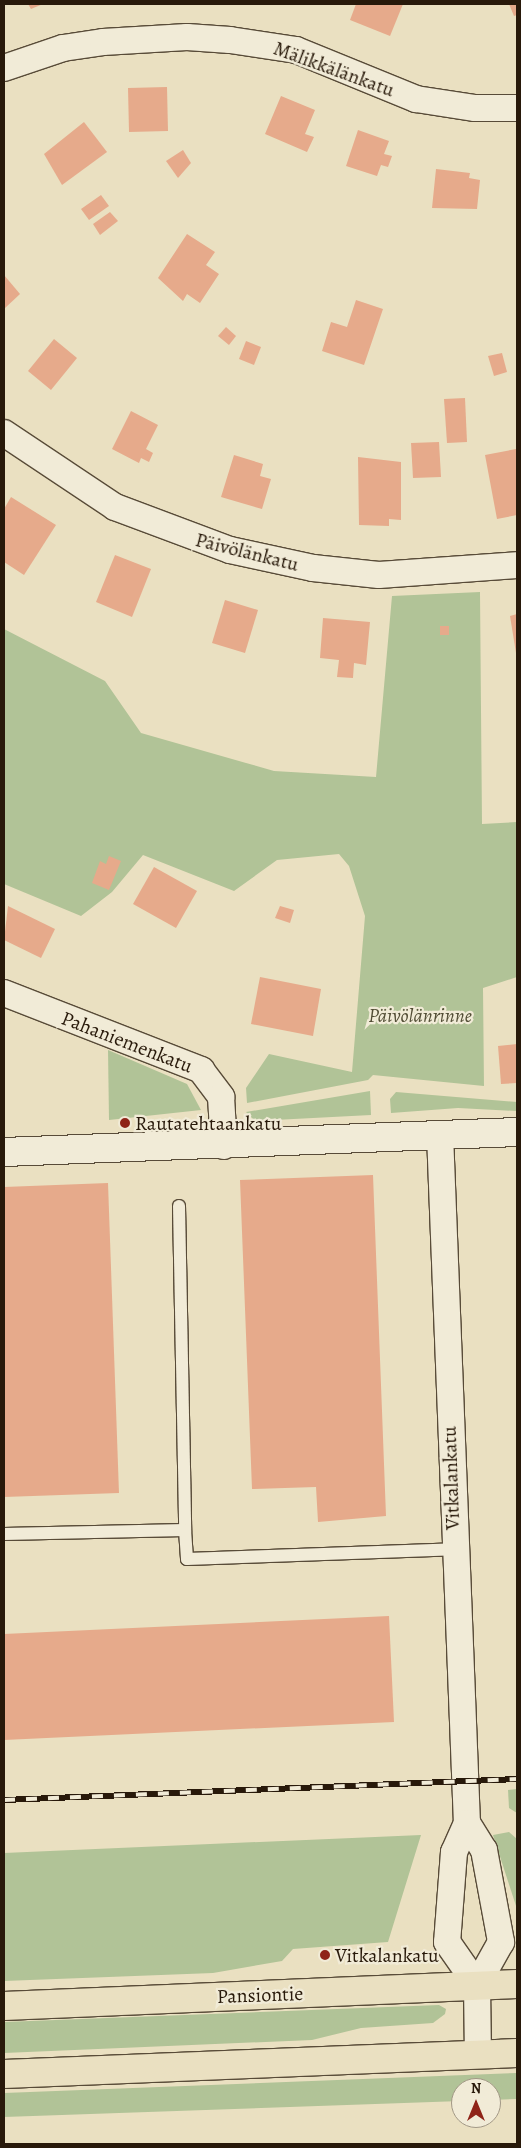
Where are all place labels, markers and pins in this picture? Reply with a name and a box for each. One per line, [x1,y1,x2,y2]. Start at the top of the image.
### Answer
place label: Rautatehtaankatu [135,1111,282,1135]
marker: Rautatehtaankatu [119,1117,131,1129]
place label: Vitkalankatu [335,1943,439,1967]
marker: Vitkalankatu [319,1949,331,1961]

